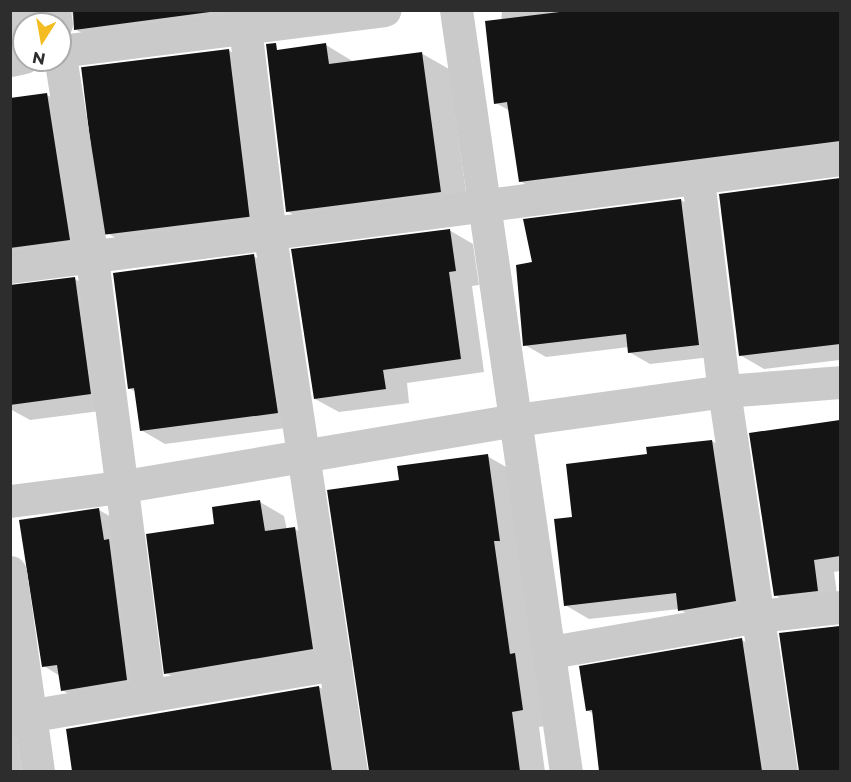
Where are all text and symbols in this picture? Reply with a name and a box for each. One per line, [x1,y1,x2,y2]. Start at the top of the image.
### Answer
north arrow [12,12,72,72]
text: N [31,48,47,69]

